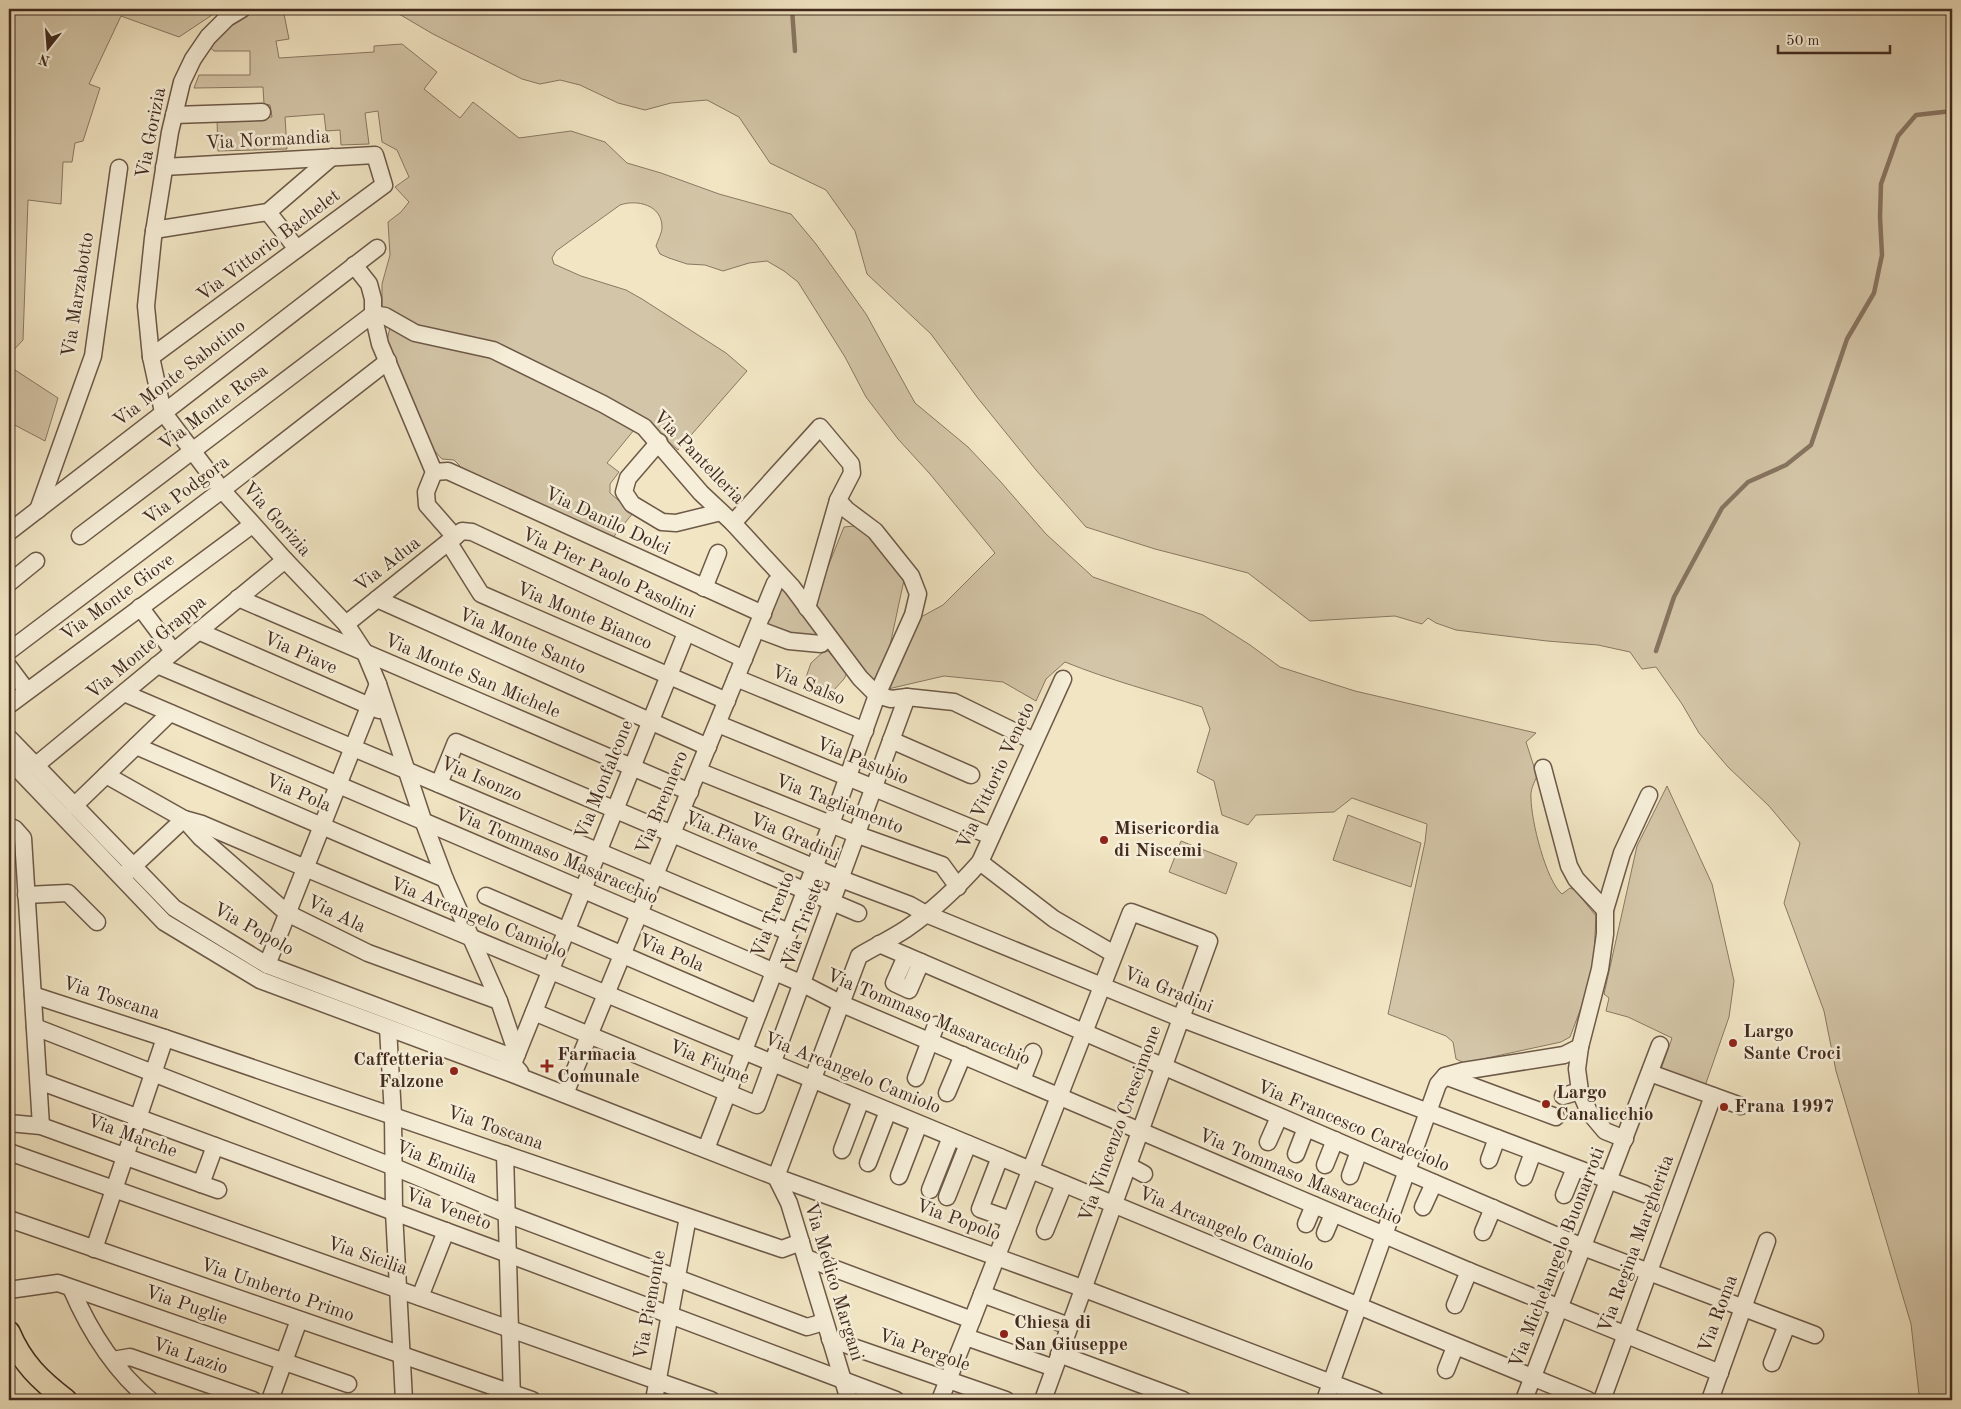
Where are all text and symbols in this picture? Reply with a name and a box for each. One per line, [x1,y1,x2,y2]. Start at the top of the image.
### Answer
north arrow [22,22,72,72]
scale bar [1778,22,1891,54]
text: 50 m [1786,34,1820,49]
text: N [37,51,52,68]
street label: Via Gorizia [134,85,170,180]
street label: Via Normandia [205,128,331,154]
street label: Via Vittorio Bachelet [194,186,344,306]
street label: Via Marzabotto [60,231,98,359]
street label: Via Monte Sabotino [110,317,250,431]
street label: Via Monte Rosa [156,361,272,455]
street label: Via Pantelleria [649,407,748,509]
street label: Via Podgora [141,452,234,529]
street label: Via Gorizia [238,479,314,561]
street label: Via Danilo Dolci [541,485,673,559]
street label: Via Pier Paolo Pasolini [518,525,698,623]
street label: Via Adua [352,533,425,596]
street label: Via Monte Giove [58,551,178,645]
street label: Via Monte Bianco [513,580,655,654]
street label: Via Monte Grappa [83,592,211,703]
street label: Via Monte Santo [455,605,589,679]
street label: Via Piave [260,629,340,679]
street label: Via Monte San Michele [381,631,563,723]
street label: Via Salso [768,663,848,709]
street label: Via Vittorio Veneto [955,700,1039,852]
street label: Via Monfalcone [572,718,638,842]
street label: Via Pasubio [813,735,911,789]
street label: Via Brennero [634,749,692,857]
street label: Via Isonzo [437,754,525,806]
street label: Via Pola [262,772,334,817]
street label: Via Tagliamento [772,772,906,838]
street label: Via Tommaso Masaracchio [451,805,661,909]
street label: Via Piave [681,809,761,857]
street label: Via Gradini [747,811,841,865]
place label: Misericordia di Niscemi [1114,820,1220,861]
marker: Misericordia di Niscemi [1098,834,1110,846]
street label: Via Trento [749,870,799,960]
street label: Via Arcangelo Camiolo [387,875,569,963]
street label: Via Trieste [779,876,829,970]
street label: Via Ala [304,893,369,938]
street label: Via Popolo [210,900,296,960]
street label: Via Pola [635,932,707,977]
street label: Via Gradini [1120,964,1216,1018]
street label: Via Tommaso Masaracchio [823,966,1033,1070]
street label: Via Toscana [60,974,163,1024]
street label: Via Vincenzo Crescimone [1077,1023,1165,1225]
place label: Largo Sante Croci [1743,1023,1841,1064]
street label: Via Arcangelo Camiolo [761,1030,943,1118]
marker: Largo Sante Croci [1727,1037,1739,1049]
street label: Via Fiume [666,1038,752,1088]
place label: Farmacia Comunale [557,1046,640,1087]
place label: Caffetteria Falzone [353,1051,444,1092]
marker: Farmacia Comunale [541,1060,553,1072]
marker: Caffetteria Falzone [448,1065,460,1077]
street label: Via Francesco Caracciolo [1254,1078,1452,1176]
place label: Largo Canalicchio [1556,1084,1654,1125]
marker: Largo Canalicchio [1540,1098,1552,1110]
place label: Frana 1997 [1734,1098,1834,1117]
marker: Frana 1997 [1718,1101,1730,1113]
street label: Via Toscana [444,1104,546,1155]
street label: Via Marche [85,1112,179,1162]
street label: Via Tommaso Masaracchio [1195,1126,1405,1230]
street label: Via Emilia [392,1138,480,1188]
street label: Via Michelangelo Buonarroti [1507,1145,1609,1371]
street label: Via Regina Margherita [1596,1152,1678,1335]
street label: Via Arcangelo Camiolo [1135,1184,1317,1276]
street label: Via Veneto [402,1186,494,1234]
street label: Via Popolo [913,1197,1003,1245]
street label: Via Medico Margani [800,1201,866,1363]
street label: Via Sicilia [324,1234,410,1280]
street label: Via Piemonte [632,1249,670,1361]
street label: Via Umberto Primo [198,1256,356,1326]
street label: Via Roma [1696,1272,1742,1355]
street label: Via Puglie [142,1283,230,1329]
place label: Chiesa di San Giuseppe [1014,1314,1128,1355]
street label: Via Pergole [876,1326,972,1376]
marker: Chiesa di San Giuseppe [998,1328,1010,1340]
street label: Via Lazio [150,1335,230,1379]

